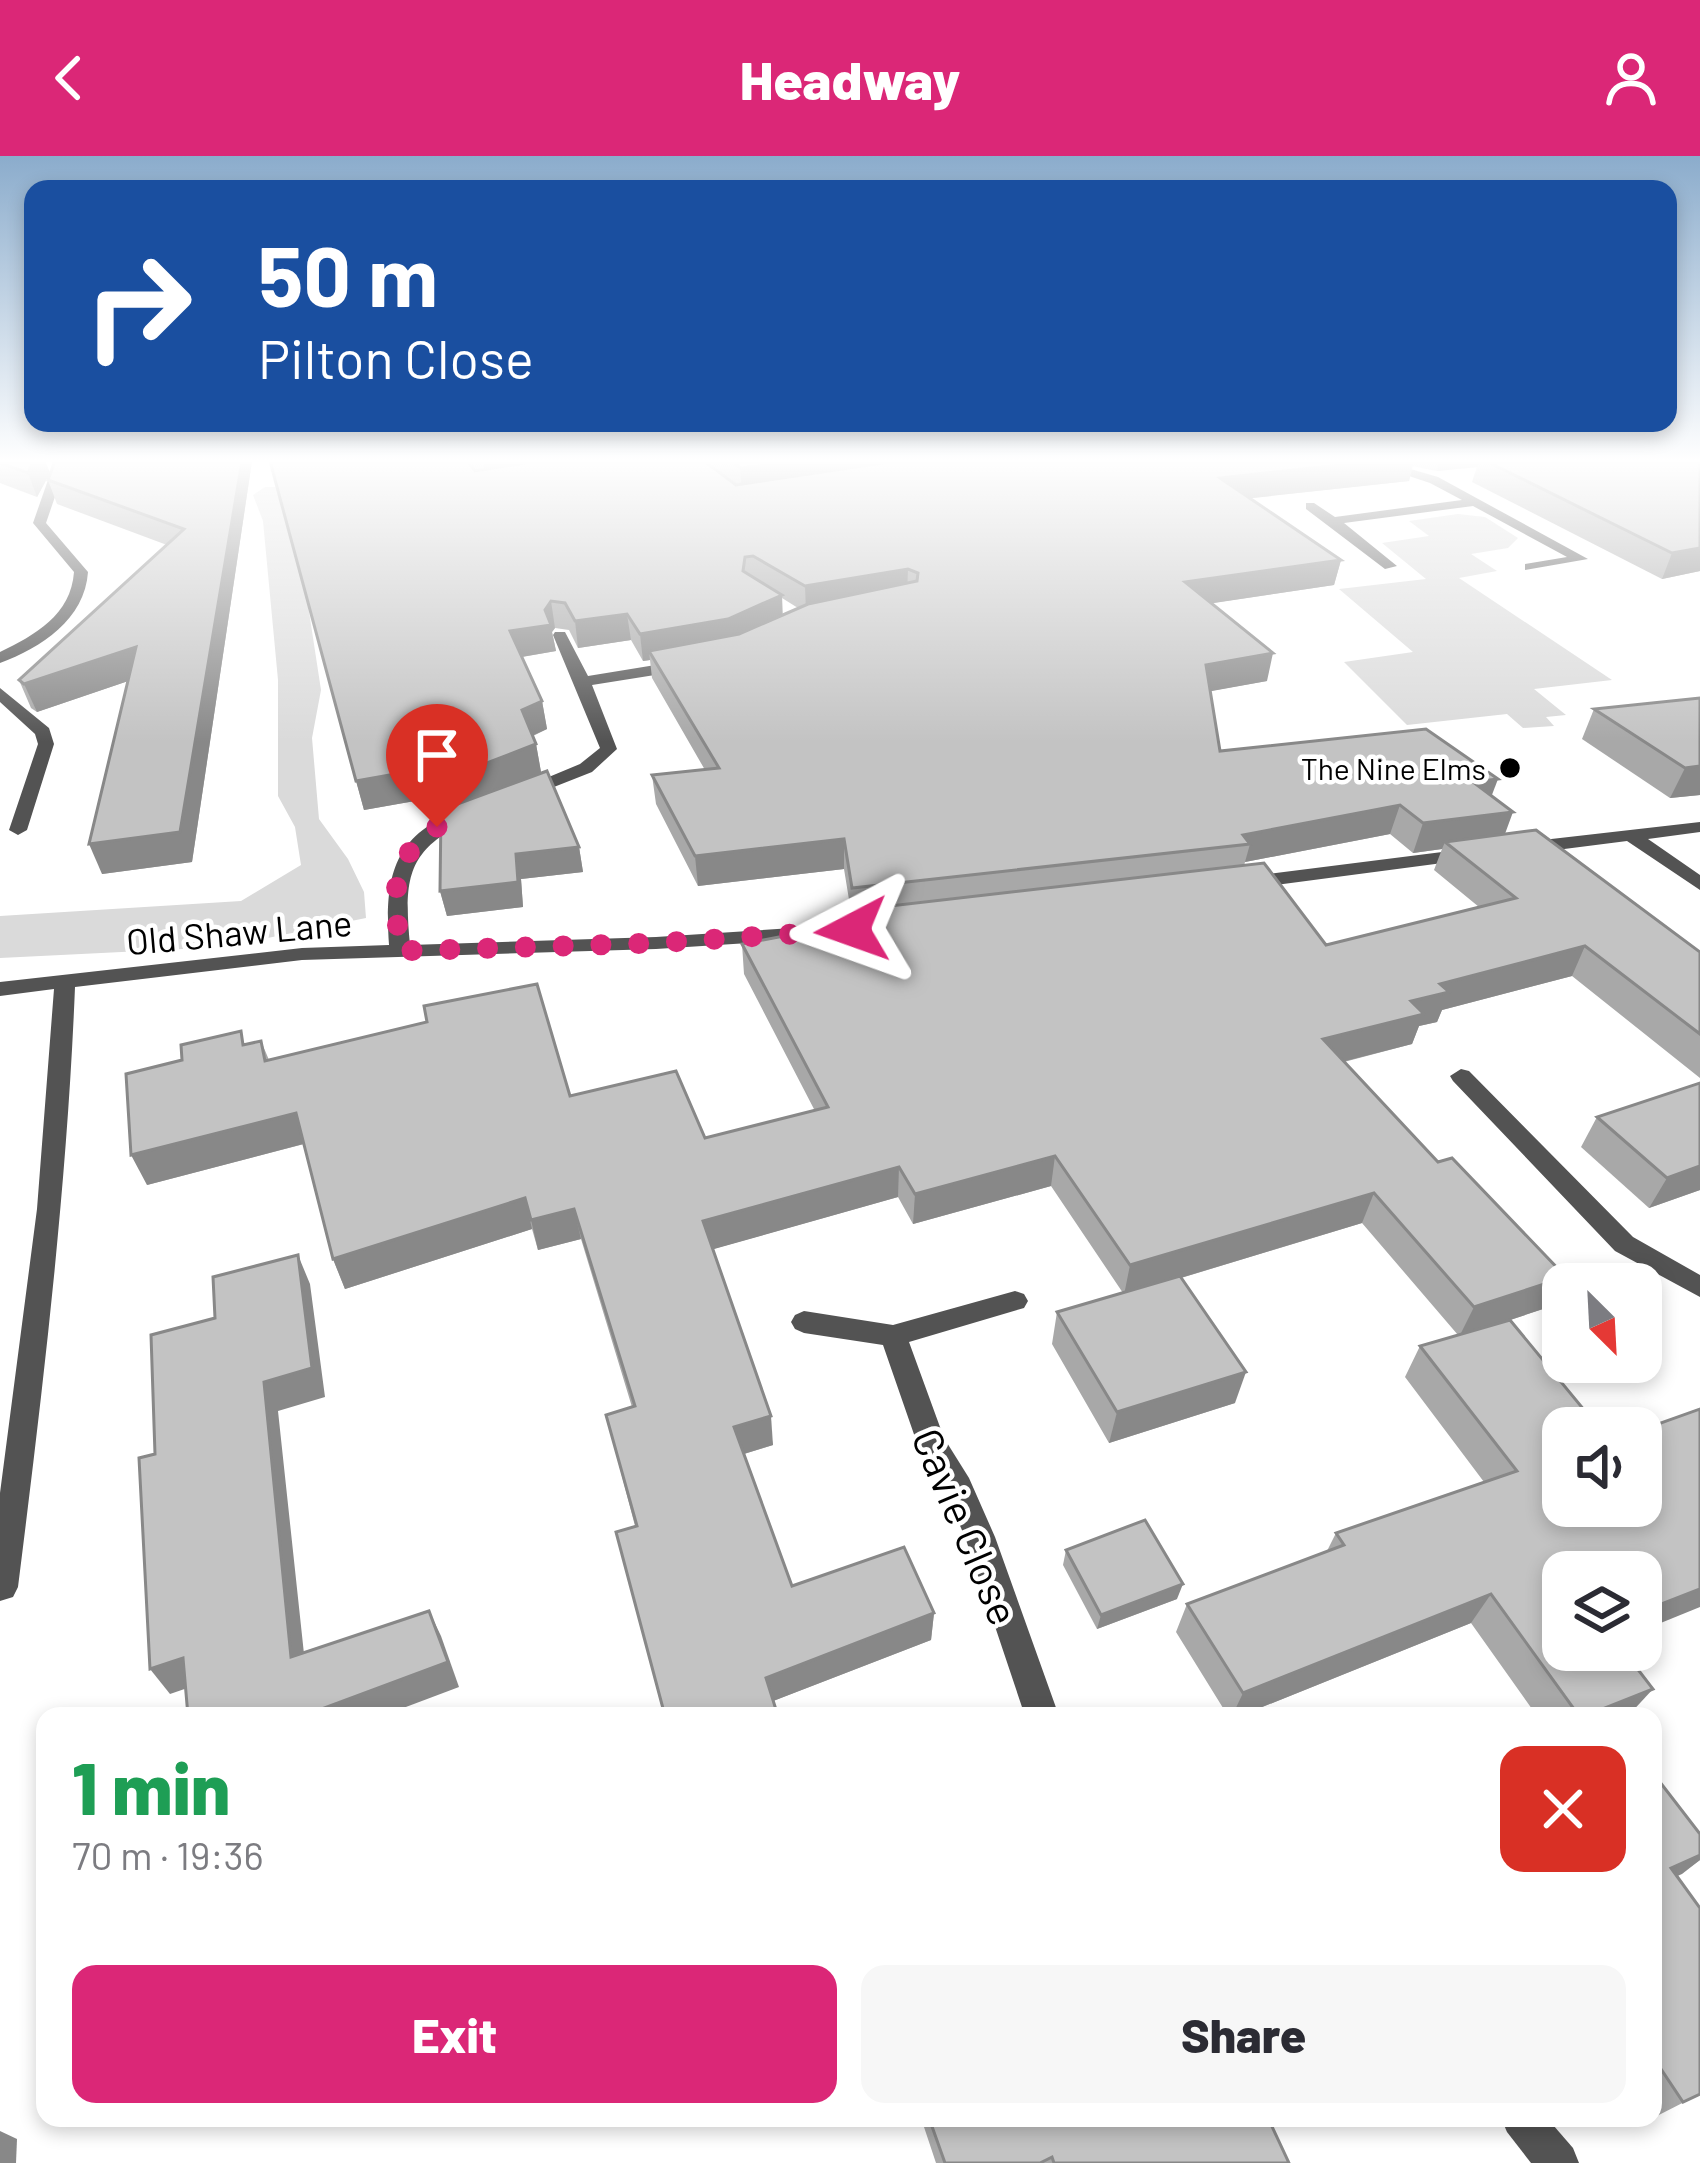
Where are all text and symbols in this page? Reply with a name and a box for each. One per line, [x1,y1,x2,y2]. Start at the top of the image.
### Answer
icon: back [36,45,102,111]
icon: person [1598,45,1664,111]
text: Headway [740,46,960,111]
text: 50 m [258,223,438,324]
icon: right [60,228,216,384]
text: Pilton Close [258,325,534,390]
pin [386,704,488,827]
icon: arrive [404,722,470,788]
place label: The Nine Elms [1301,750,1486,786]
marker: The Nine Elms [1497,755,1523,781]
position arrow [789,867,915,993]
street label: Old Shaw Lane [124,900,354,962]
north arrow [1542,1263,1662,1383]
map controls [1542,1263,1662,1671]
button: sound [1542,1407,1662,1527]
street label: Cavie Close [903,1420,1031,1632]
button: layers [1542,1551,1662,1671]
text: 1 min [72,1743,230,1829]
button: close [1500,1746,1626,1872]
text: 70 m · 19:36 [72,1831,264,1878]
button: Exit [72,1965,837,2103]
button: Share [861,1965,1626,2103]

